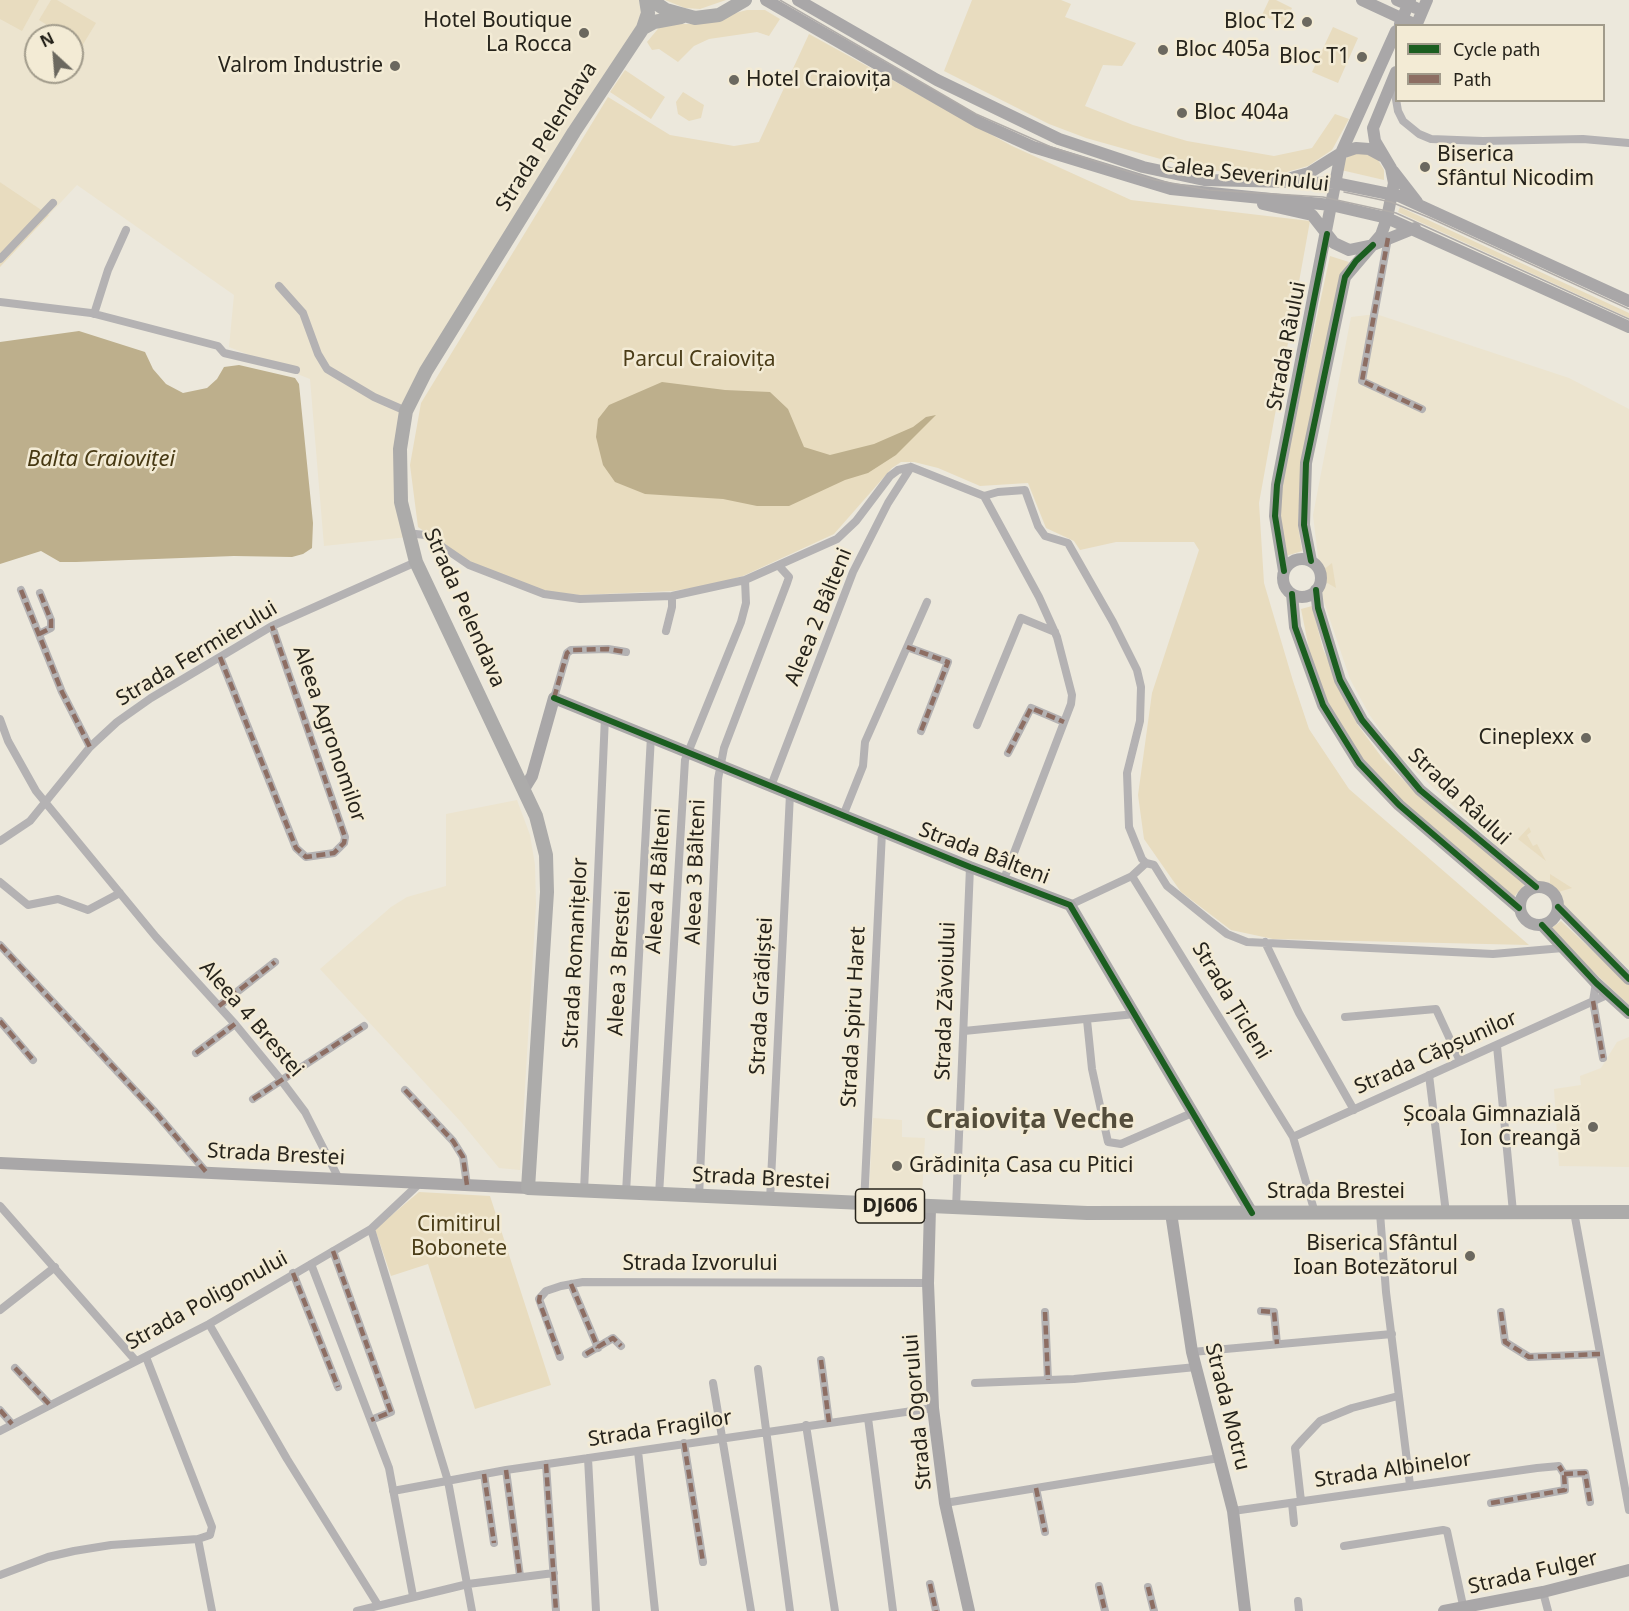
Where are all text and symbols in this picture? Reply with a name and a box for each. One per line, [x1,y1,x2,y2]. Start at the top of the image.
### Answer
place label: Hotel Boutique La Rocca [423,8,572,58]
place label: Bloc T2 [1224,9,1295,35]
marker: Bloc T2 [1300,15,1314,29]
north arrow [24,24,84,84]
legend [1395,24,1605,102]
marker: Hotel Boutique La Rocca [577,26,591,40]
text: N [36,27,58,52]
place label: Bloc 405a [1175,37,1270,63]
text: Cycle path [1453,37,1540,61]
marker: Bloc 405a [1156,43,1170,57]
place label: Bloc T1 [1279,44,1350,70]
marker: Bloc T1 [1355,50,1369,64]
place label: Valrom Industrie [218,53,383,79]
street label: Strada Pelendava [491,58,603,216]
marker: Valrom Industrie [388,59,402,73]
place label: Hotel Craiovița [746,67,891,93]
text: Path [1453,67,1492,91]
marker: Hotel Craiovița [727,73,741,87]
place label: Bloc 404a [1194,100,1289,126]
marker: Bloc 404a [1175,106,1189,120]
place label: Biserica Sfântul Nicodim [1437,142,1594,192]
street label: Calea Severinului [1160,152,1330,198]
marker: Biserica Sfântul Nicodim [1418,160,1432,174]
street label: Strada Râului [1262,279,1312,413]
park label: Parcul Craiovița [622,347,776,373]
water label: Balta Craioviței [27,447,175,473]
street label: Strada Pelendava [418,525,510,691]
street label: Aleea 2 Bâlteni [780,545,858,689]
street label: Strada Fermierului [112,596,282,712]
street label: Aleea Agronomilor [287,643,371,825]
place label: Cineplexx [1479,725,1574,751]
marker: Cineplexx [1579,731,1593,745]
street label: Strada Râului [1403,743,1515,851]
street label: Aleea 3 Bâlteni [681,799,711,945]
street label: Aleea 4 Bâlteni [641,807,677,955]
street label: Strada Bâlteni [915,818,1053,890]
street label: Strada Romanițelor [558,857,594,1049]
street label: Aleea 3 Brestei [604,889,636,1037]
street label: Strada Grădiștei [745,917,779,1075]
street label: Strada Zăvoiului [931,921,961,1081]
street label: Strada Spiru Haret [837,926,871,1108]
street label: Strada Țicleni [1186,938,1276,1064]
street label: Aleea 4 Brestei [194,956,308,1082]
street label: Strada Căpșunilor [1351,1006,1521,1100]
place label: Școala Gimnazială Ion Creangă [1403,1102,1581,1152]
district label: Craiovița Veche [926,1104,1134,1136]
marker: Școala Gimnazială Ion Creangă [1586,1120,1600,1134]
street label: Strada Brestei [206,1139,346,1171]
place label: Grădinița Casa cu Pitici [909,1153,1133,1179]
marker: Grădinița Casa cu Pitici [890,1159,904,1173]
street label: Strada Brestei [691,1163,831,1195]
street label: Strada Brestei [1267,1179,1405,1205]
road number: DJ606 [856,1189,924,1223]
park label: Cimitirul Bobonete [411,1212,507,1262]
place label: Biserica Sfântul Ioan Botezătorul [1293,1231,1458,1281]
street label: Strada Poligonului [122,1246,292,1356]
marker: Biserica Sfântul Ioan Botezătorul [1463,1249,1477,1263]
street label: Strada Izvorului [622,1251,778,1277]
street label: Strada Ogorului [899,1333,937,1491]
street label: Strada Motru [1199,1341,1255,1473]
street label: Strada Fragilor [586,1405,734,1453]
street label: Strada Albinelor [1313,1447,1473,1493]
street label: Strada Fulger [1466,1546,1600,1600]

